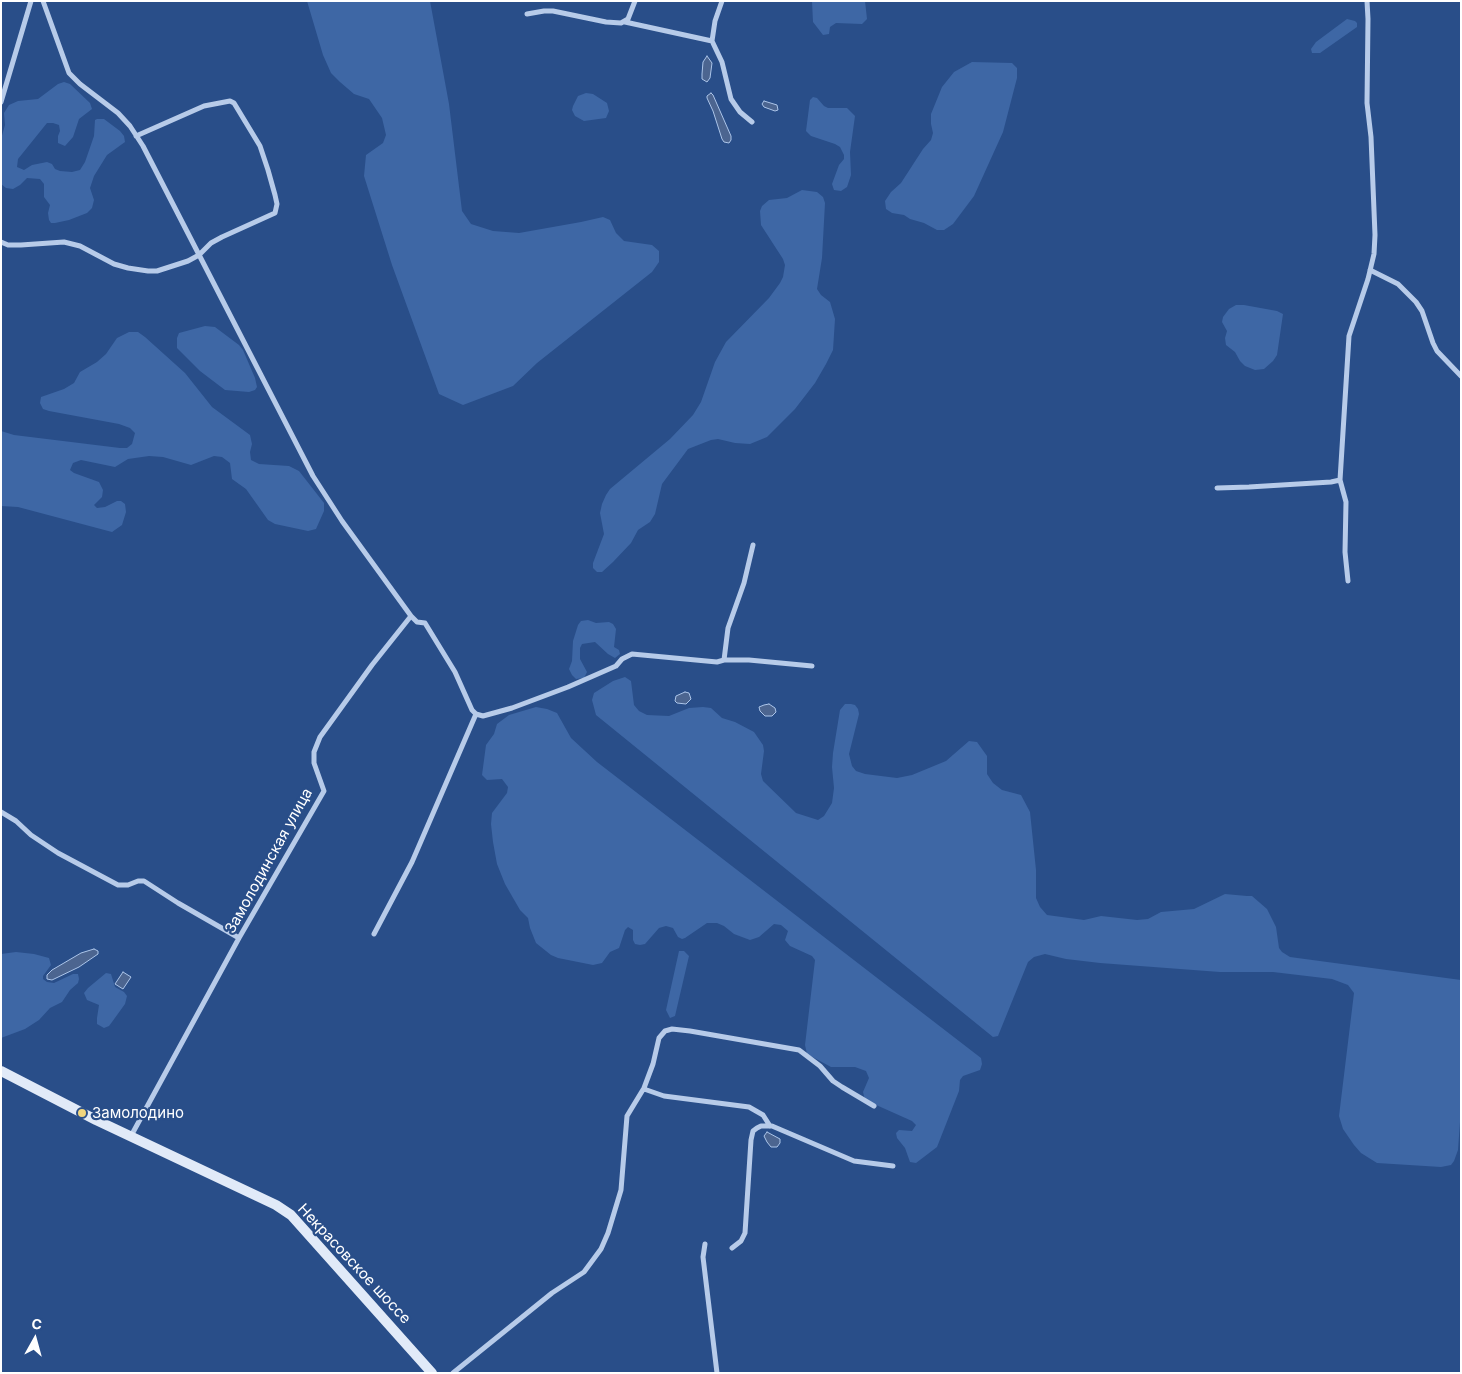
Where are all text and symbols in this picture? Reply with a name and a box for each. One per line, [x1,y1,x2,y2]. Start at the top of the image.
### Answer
street label: Замолодинская улица [222,785,316,937]
place label: Замолодино [92,1104,184,1122]
marker: Замолодино [76,1107,88,1119]
street label: Некрасовское шоссе [294,1200,414,1328]
north arrow [10,1314,60,1364]
text: С [31,1315,43,1333]

